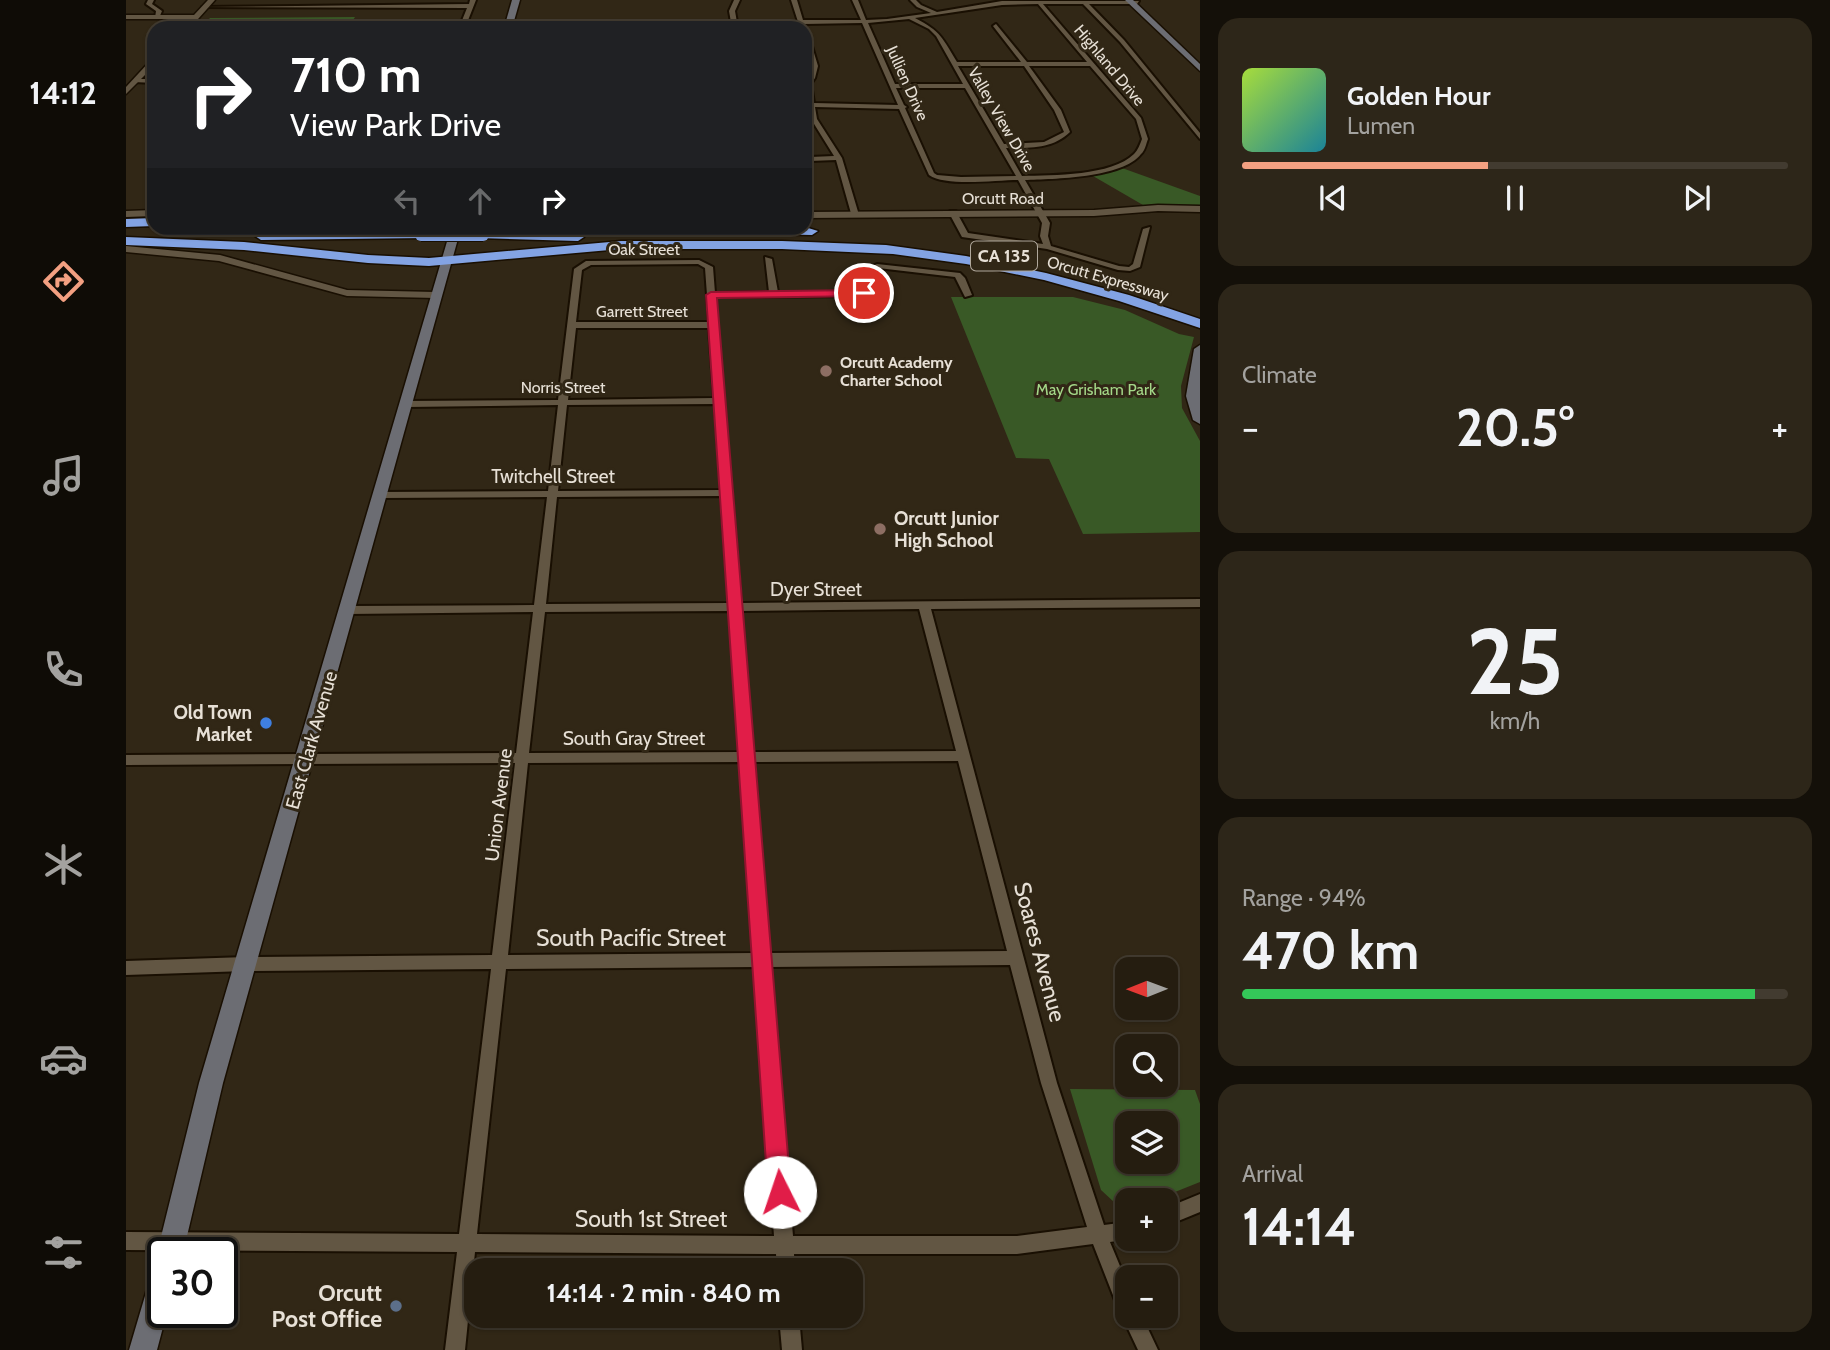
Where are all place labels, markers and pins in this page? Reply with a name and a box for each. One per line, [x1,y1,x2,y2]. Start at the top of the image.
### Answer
pin [834,263,894,323]
place label: Orcutt Academy Charter School [840,353,953,390]
marker: Orcutt Academy Charter School [818,363,834,379]
place label: Orcutt Junior High School [894,507,999,552]
marker: Orcutt Junior High School [872,521,888,537]
place label: Old Town Market [174,701,252,746]
marker: Old Town Market [258,715,274,731]
place label: Orcutt Post Office [272,1279,382,1333]
marker: Orcutt Post Office [388,1298,404,1314]

